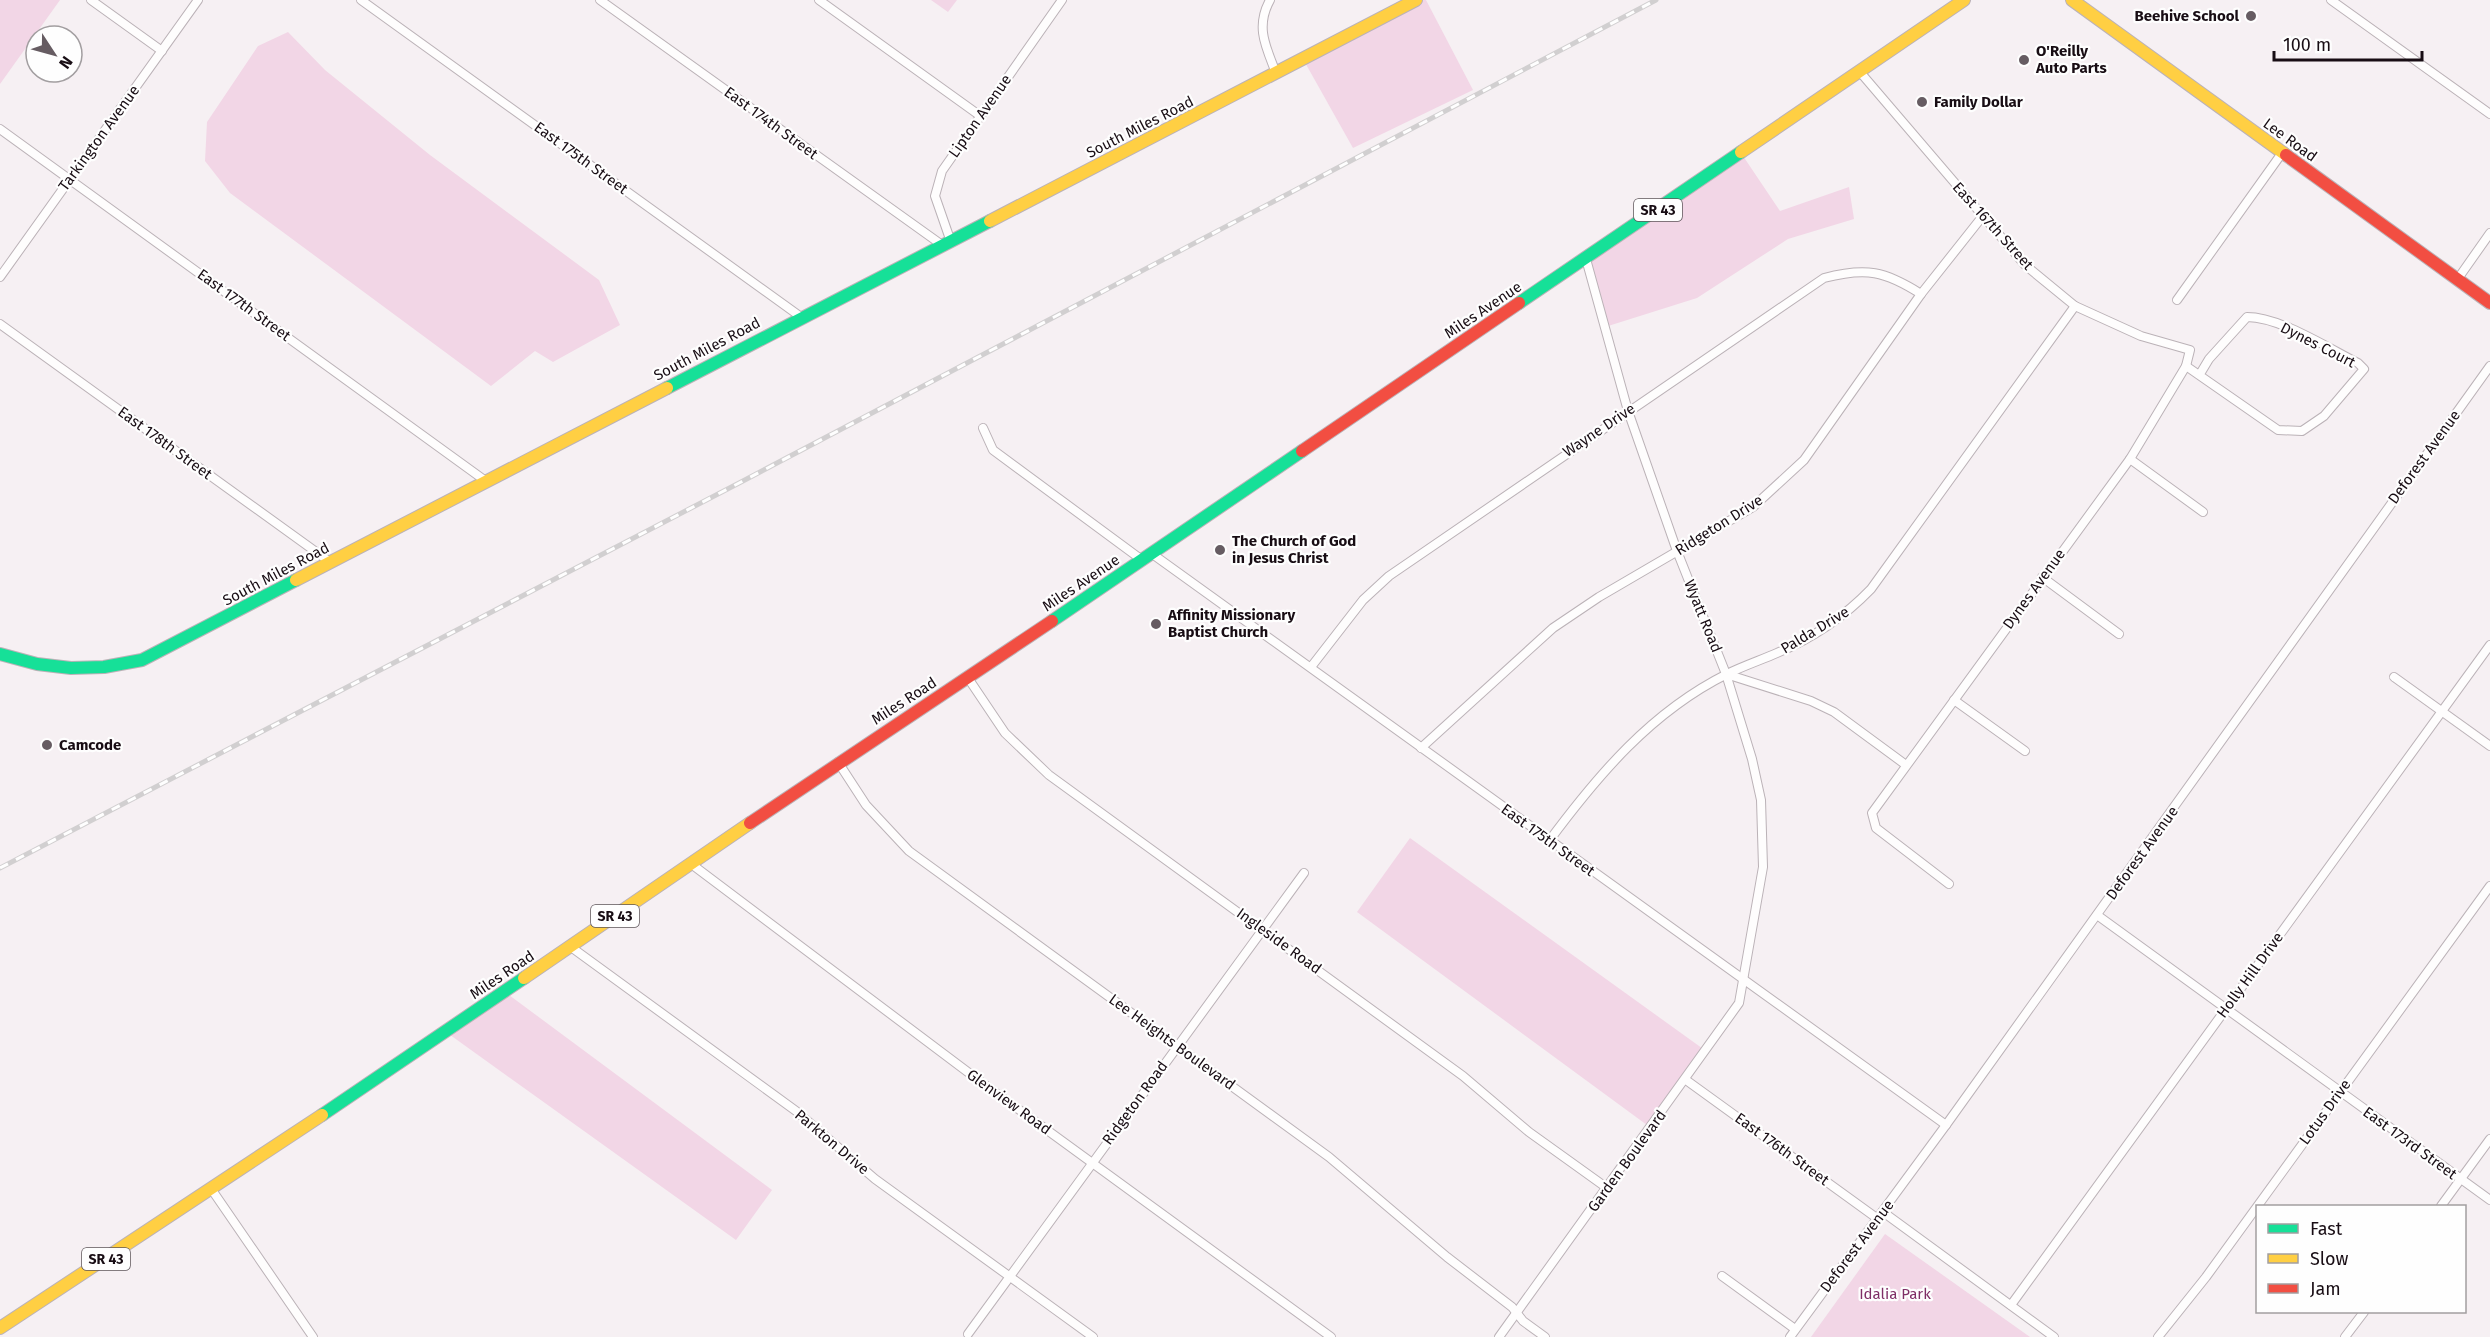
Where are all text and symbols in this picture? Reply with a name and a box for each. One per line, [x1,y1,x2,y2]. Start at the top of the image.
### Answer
place label: Beehive School [2134,7,2240,25]
marker: Beehive School [2244,9,2258,23]
north arrow [24,24,84,84]
scale bar [2274,24,2422,62]
text: 100 m [2283,34,2331,56]
place label: O'Reilly Auto Parts [2035,42,2107,77]
text: N [55,53,77,72]
marker: O'Reilly Auto Parts [2017,53,2031,67]
street label: Lipton Avenue [945,71,1015,161]
street label: Tarkington Avenue [55,82,143,194]
street label: East 174th Street [721,83,822,163]
street label: South Miles Road [1083,92,1197,162]
place label: Family Dollar [1934,93,2024,111]
marker: Family Dollar [1915,95,1929,109]
street label: Lee Road [2260,114,2320,166]
street label: East 175th Street [531,118,632,198]
street label: East 167th Street [1949,178,2038,274]
road number: SR 43 [1634,199,1682,221]
street label: East 177th Street [194,265,295,345]
street label: Miles Avenue [1441,278,1525,342]
street label: South Miles Road [651,313,763,385]
street label: Dynes Court [2277,318,2359,372]
street label: Wayne Drive [1559,399,1639,461]
street label: East 178th Street [114,403,216,484]
street label: Deforest Avenue [2384,407,2464,507]
street label: Ridgeton Drive [1672,491,1766,559]
place label: The Church of God in Jesus Christ [1232,532,1356,567]
street label: South Miles Road [220,538,332,610]
marker: The Church of God in Jesus Christ [1213,543,1227,557]
street label: Dynes Avenue [1999,545,2069,633]
street label: Miles Avenue [1039,551,1123,615]
street label: Wyatt Road [1680,577,1726,655]
street label: Palda Drive [1778,603,1852,657]
place label: Affinity Missionary Baptist Church [1167,606,1295,641]
marker: Affinity Missionary Baptist Church [1149,617,1163,631]
street label: Miles Road [868,673,940,729]
place label: Camcode [59,736,121,754]
marker: Camcode [40,738,54,752]
street label: East 175th Street [1498,800,1599,880]
street label: Deforest Avenue [2102,803,2182,903]
street label: Ingleside Road [1233,904,1325,978]
road number: SR 43 [591,905,639,927]
street label: Holly Hill Drive [2213,929,2287,1021]
street label: Miles Road [466,947,538,1003]
street label: Lee Heights Boulevard [1105,990,1239,1094]
street label: Ridgeton Road [1099,1058,1171,1148]
street label: Glenview Road [963,1065,1055,1139]
street label: Lotus Drive [2295,1076,2355,1148]
street label: East 173rd Street [2360,1103,2461,1183]
street label: Parkton Drive [791,1106,873,1178]
street label: Garden Boulevard [1584,1107,1670,1215]
street label: East 176th Street [1731,1109,1833,1190]
street label: Deforest Avenue [1816,1196,1898,1296]
legend [2256,1205,2466,1313]
text: Fast [2310,1218,2343,1240]
road number: SR 43 [82,1248,130,1270]
text: Slow [2310,1248,2349,1270]
text: Jam [2310,1278,2341,1300]
park label: Idalia Park [1859,1285,1931,1303]

